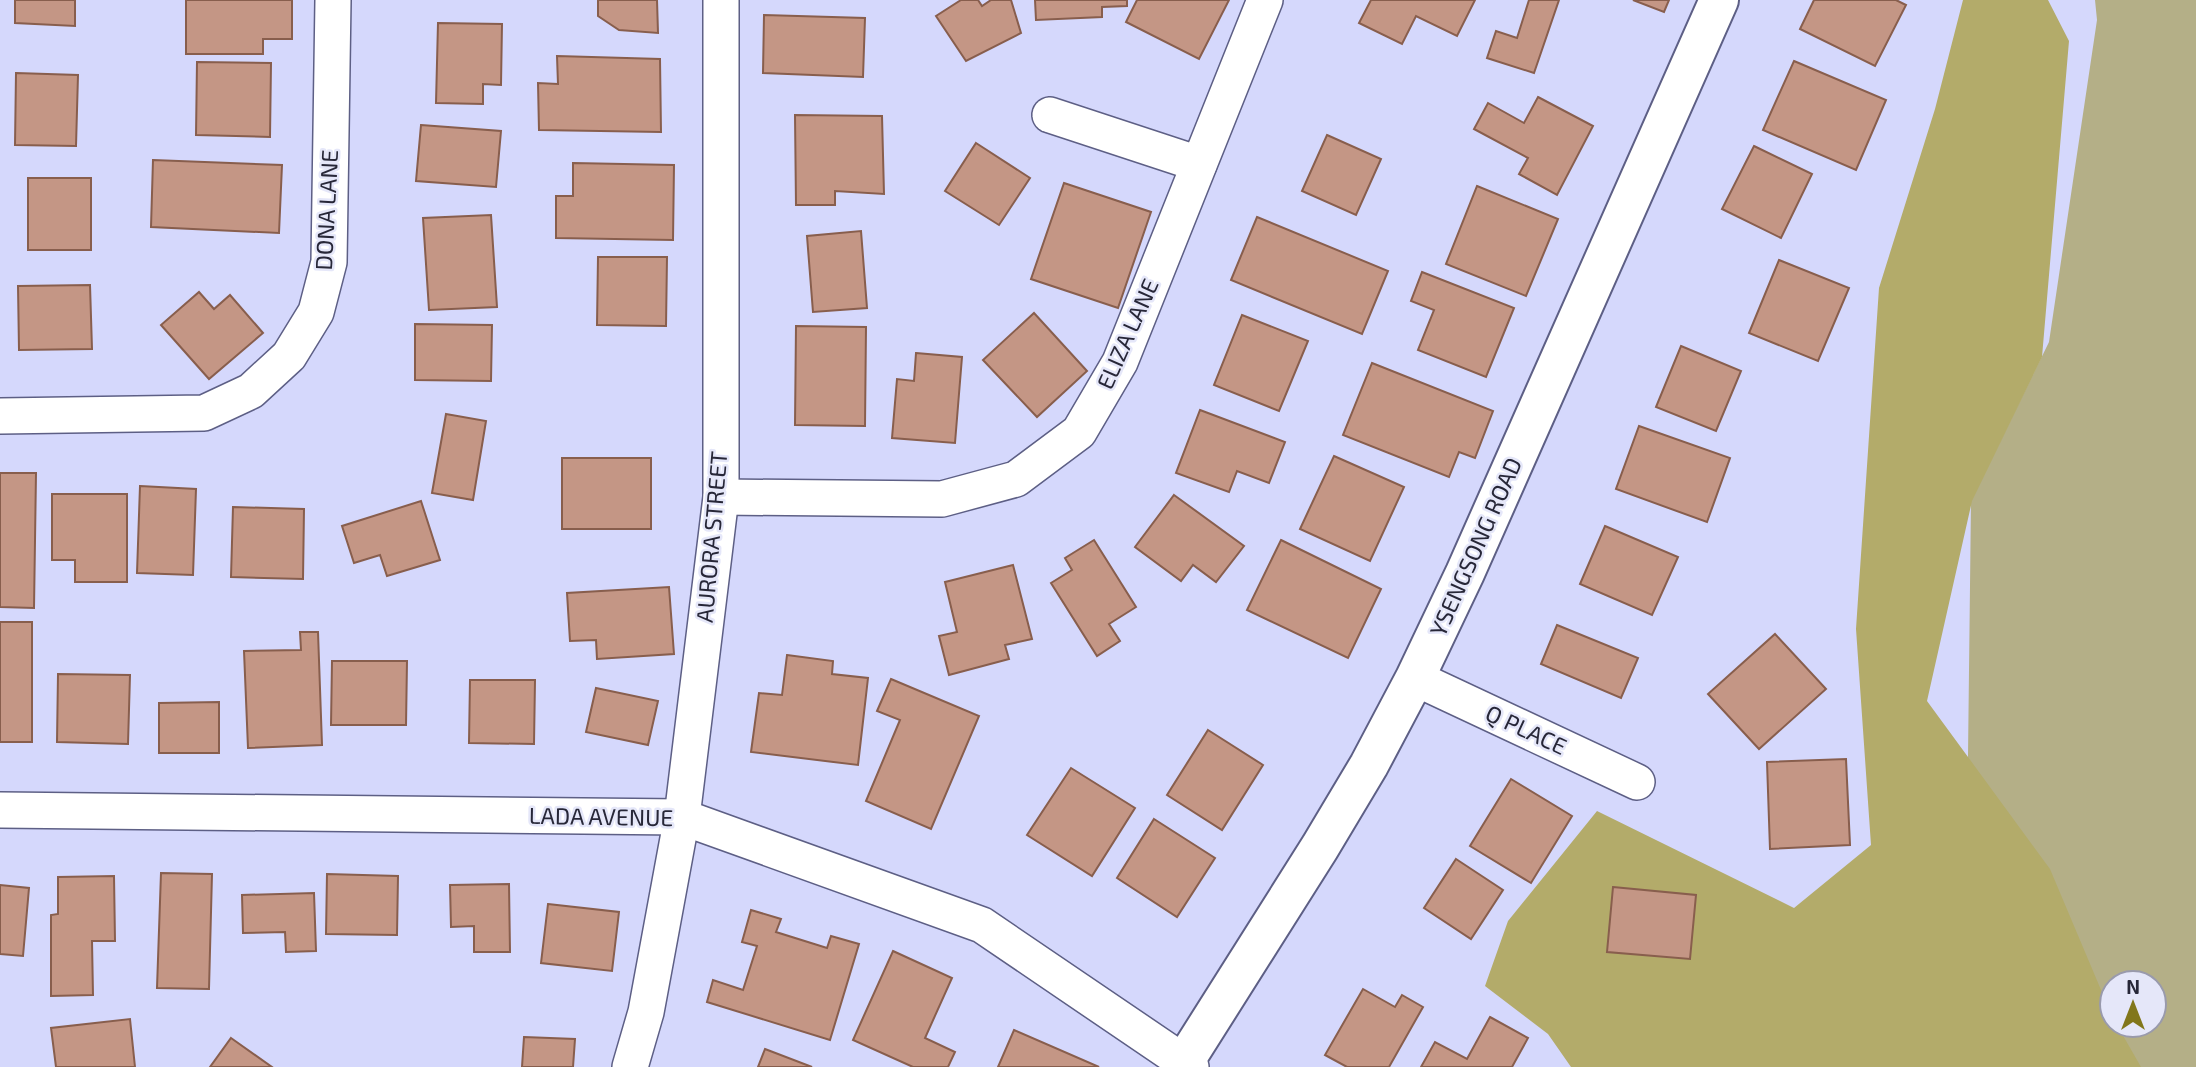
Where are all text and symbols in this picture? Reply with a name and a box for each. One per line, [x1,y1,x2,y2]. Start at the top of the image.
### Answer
street label: DONA LANE [309,149,343,271]
street label: ELIZA LANE [1090,274,1164,393]
street label: AURORA STREET [690,450,732,624]
street label: YSENGSONG ROAD [1423,453,1527,640]
street label: Q PLACE [1481,698,1571,760]
street label: LADA AVENUE [529,801,673,831]
north arrow [2098,969,2168,1039]
text: N [2126,975,2140,998]

